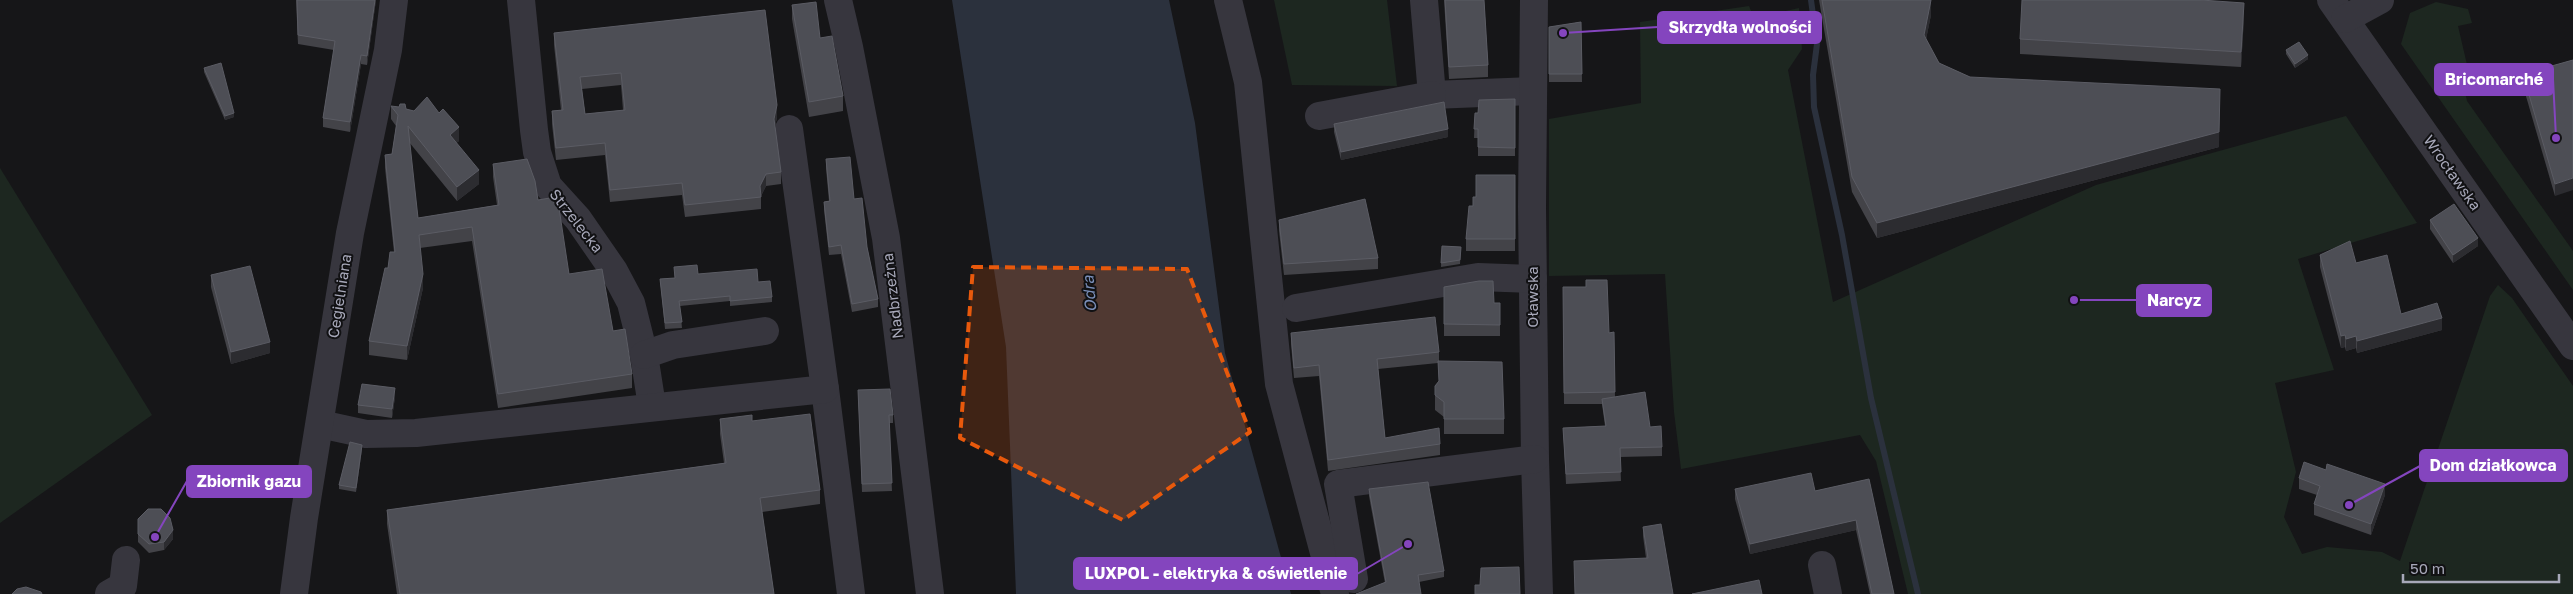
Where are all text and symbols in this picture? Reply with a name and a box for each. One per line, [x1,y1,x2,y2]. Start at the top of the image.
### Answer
callout: Skrzydła wolności [1658,12,1821,43]
text: Skrzydła wolności [1668,17,1812,37]
callout: Bricomarché [2435,64,2553,95]
text: Bricomarché [2445,69,2543,89]
street label: Wrocławska [2420,131,2485,213]
street label: Strzelecka [546,185,607,256]
street label: Cegielniana [323,252,355,339]
street label: Nadbrzeżna [878,252,906,340]
street label: Oławska [1523,266,1541,328]
water label: Odra [1077,274,1101,313]
callout: Narcyz [2137,285,2211,316]
text: Narcyz [2147,290,2201,310]
callout: Dom działkowca [2420,450,2567,481]
text: Dom działkowca [2430,455,2556,475]
callout: Zbiornik gazu [187,466,311,497]
text: Zbiornik gazu [197,471,301,491]
scale bar [2403,552,2559,584]
callout: LUXPOL - elektryka & oświetlenie [1074,558,1357,589]
text: 50 m [2410,559,2445,577]
text: LUXPOL - elektryka & oświetlenie [1085,563,1347,583]

